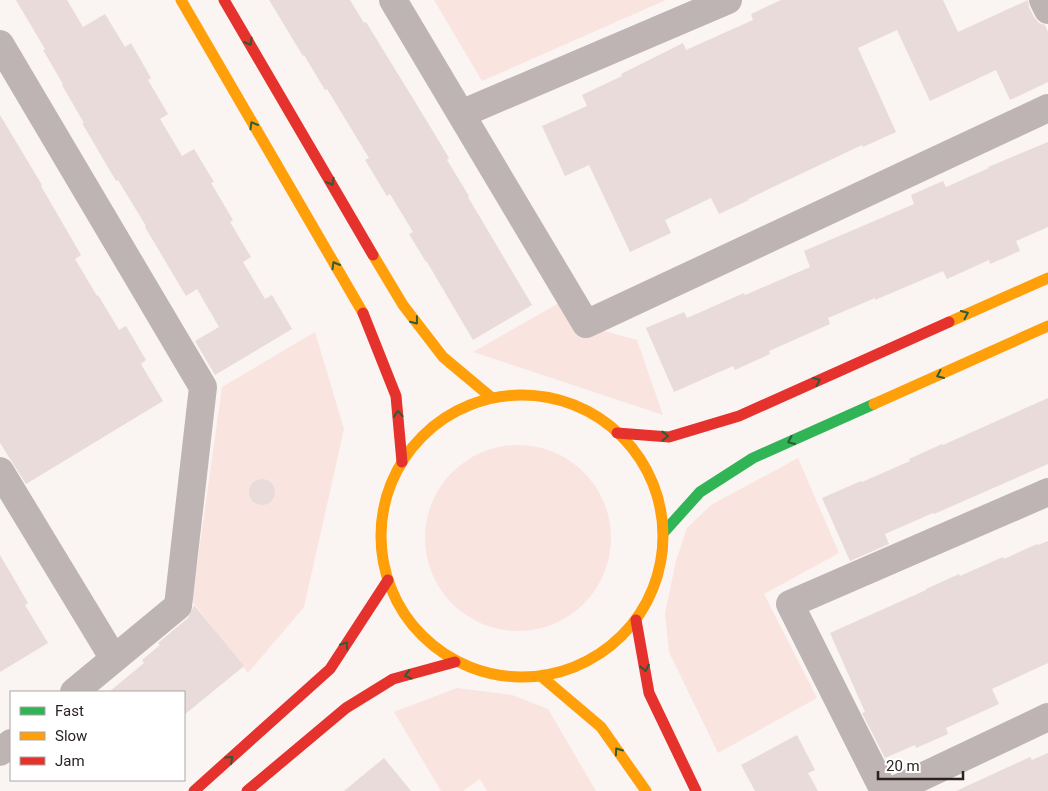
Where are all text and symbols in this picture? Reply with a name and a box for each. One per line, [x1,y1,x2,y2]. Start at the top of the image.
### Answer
one-way arrow [242,37,252,46]
one-way arrow [250,121,260,130]
one-way arrow [325,177,335,186]
one-way arrow [332,261,342,270]
one-way arrow [960,310,969,321]
one-way arrow [410,315,418,324]
one-way arrow [936,368,945,379]
one-way arrow [812,376,821,387]
one-way arrow [392,409,403,417]
one-way arrow [662,431,670,441]
one-way arrow [787,434,796,445]
one-way arrow [339,641,348,651]
one-way arrow [639,663,649,672]
one-way arrow [405,669,413,679]
legend [10,691,185,781]
text: Fast [55,702,84,720]
text: Slow [55,727,87,745]
one-way arrow [615,747,624,757]
scale bar [878,748,963,780]
text: Jam [55,752,85,770]
one-way arrow [225,756,234,765]
text: 20 m [886,757,920,775]

